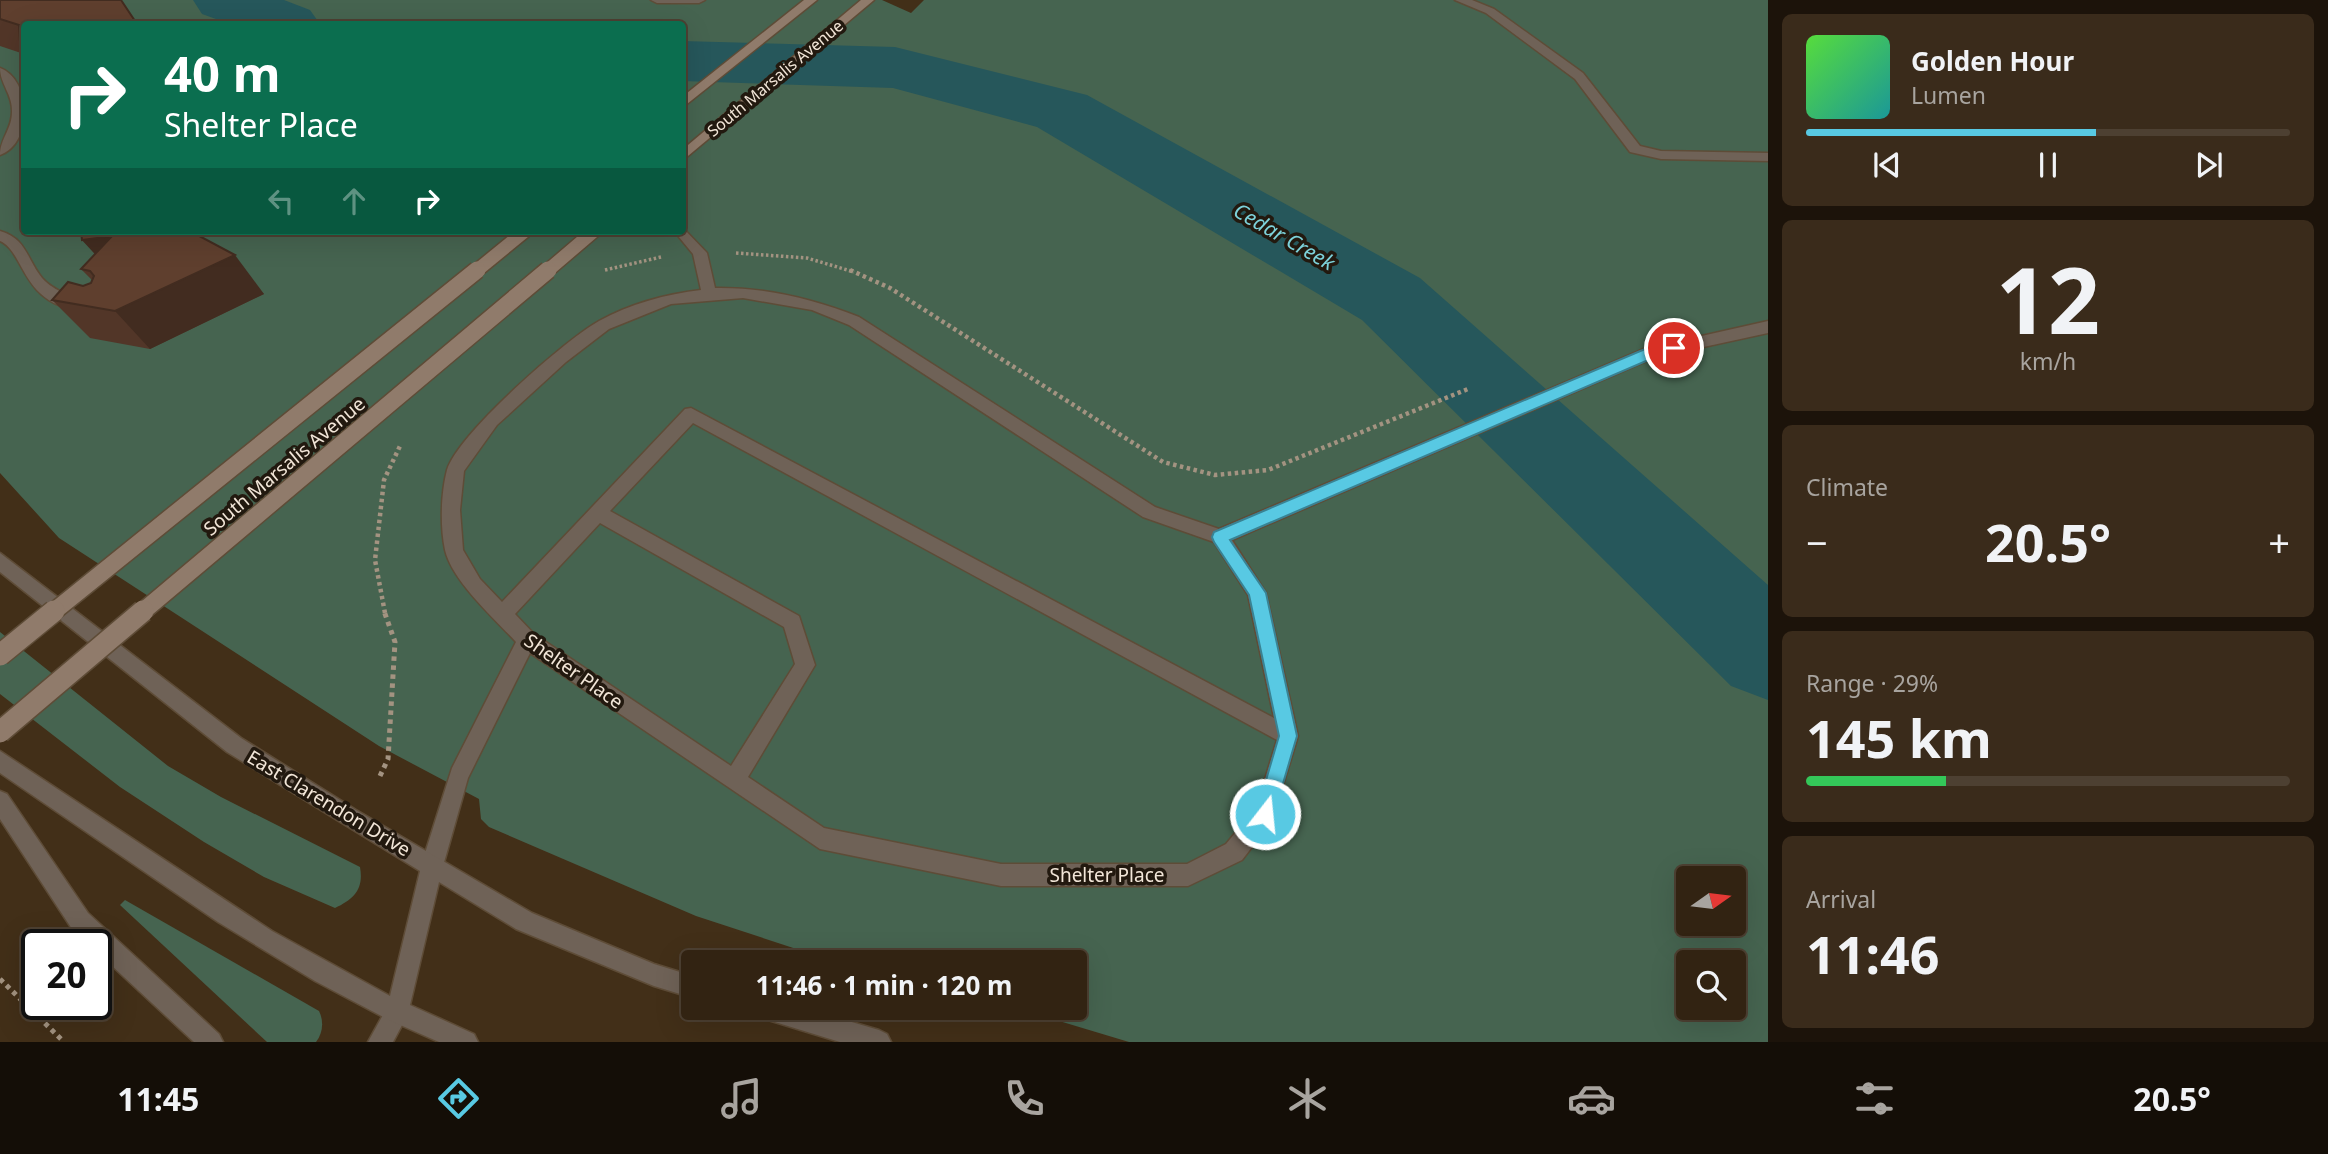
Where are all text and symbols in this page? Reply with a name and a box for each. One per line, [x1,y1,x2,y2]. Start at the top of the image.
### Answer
street label: South Marsalis Avenue [702,15,848,141]
text: 40 m [164,40,281,106]
text: Golden Hour [1911,43,2074,79]
icon: right [49,49,140,140]
text: Lumen [1911,79,1986,111]
text: Shelter Place [164,103,358,146]
icon: previous [1868,146,1906,184]
icon: pause [2029,146,2067,184]
icon: next [2190,146,2228,184]
icon: left [262,182,300,220]
icon: ahead [335,182,373,220]
icon: right [408,182,446,220]
water label: Cedar Creek [1229,196,1342,277]
text: 12 [1996,237,2100,361]
pin [1644,318,1704,378]
icon: arrive [1655,329,1693,367]
text: km/h [2020,345,2076,377]
street label: South Marsalis Avenue [198,391,370,541]
text: Climate [1806,471,1888,503]
text: 20.5° [1985,506,2111,577]
text: − [1806,516,1828,568]
text: + [2268,516,2290,568]
street label: Shelter Place [519,627,629,715]
text: Range · 29% [1806,667,1938,699]
text: 145 km [1806,702,1992,773]
street label: East Clarendon Drive [242,744,416,862]
position arrow [1228,777,1302,851]
street label: Shelter Place [1049,862,1165,888]
north arrow [1676,866,1746,936]
map controls [1676,866,1746,1020]
text: Arrival [1806,883,1876,915]
text: 11:46 [1806,918,1940,989]
speed limit sign: 20 [21,929,112,1020]
button: search [1676,950,1746,1020]
text: 11:46 · 1 min · 120 m [756,967,1012,1003]
icon: directions [434,1074,483,1123]
icon: music [717,1074,766,1123]
icon: phone [1000,1074,1049,1123]
icon: climate [1283,1074,1332,1123]
icon: car [1567,1074,1616,1123]
icon: filters [1850,1074,1899,1123]
text: 11:45 [117,1077,199,1120]
text: 20.5° [2133,1077,2211,1120]

